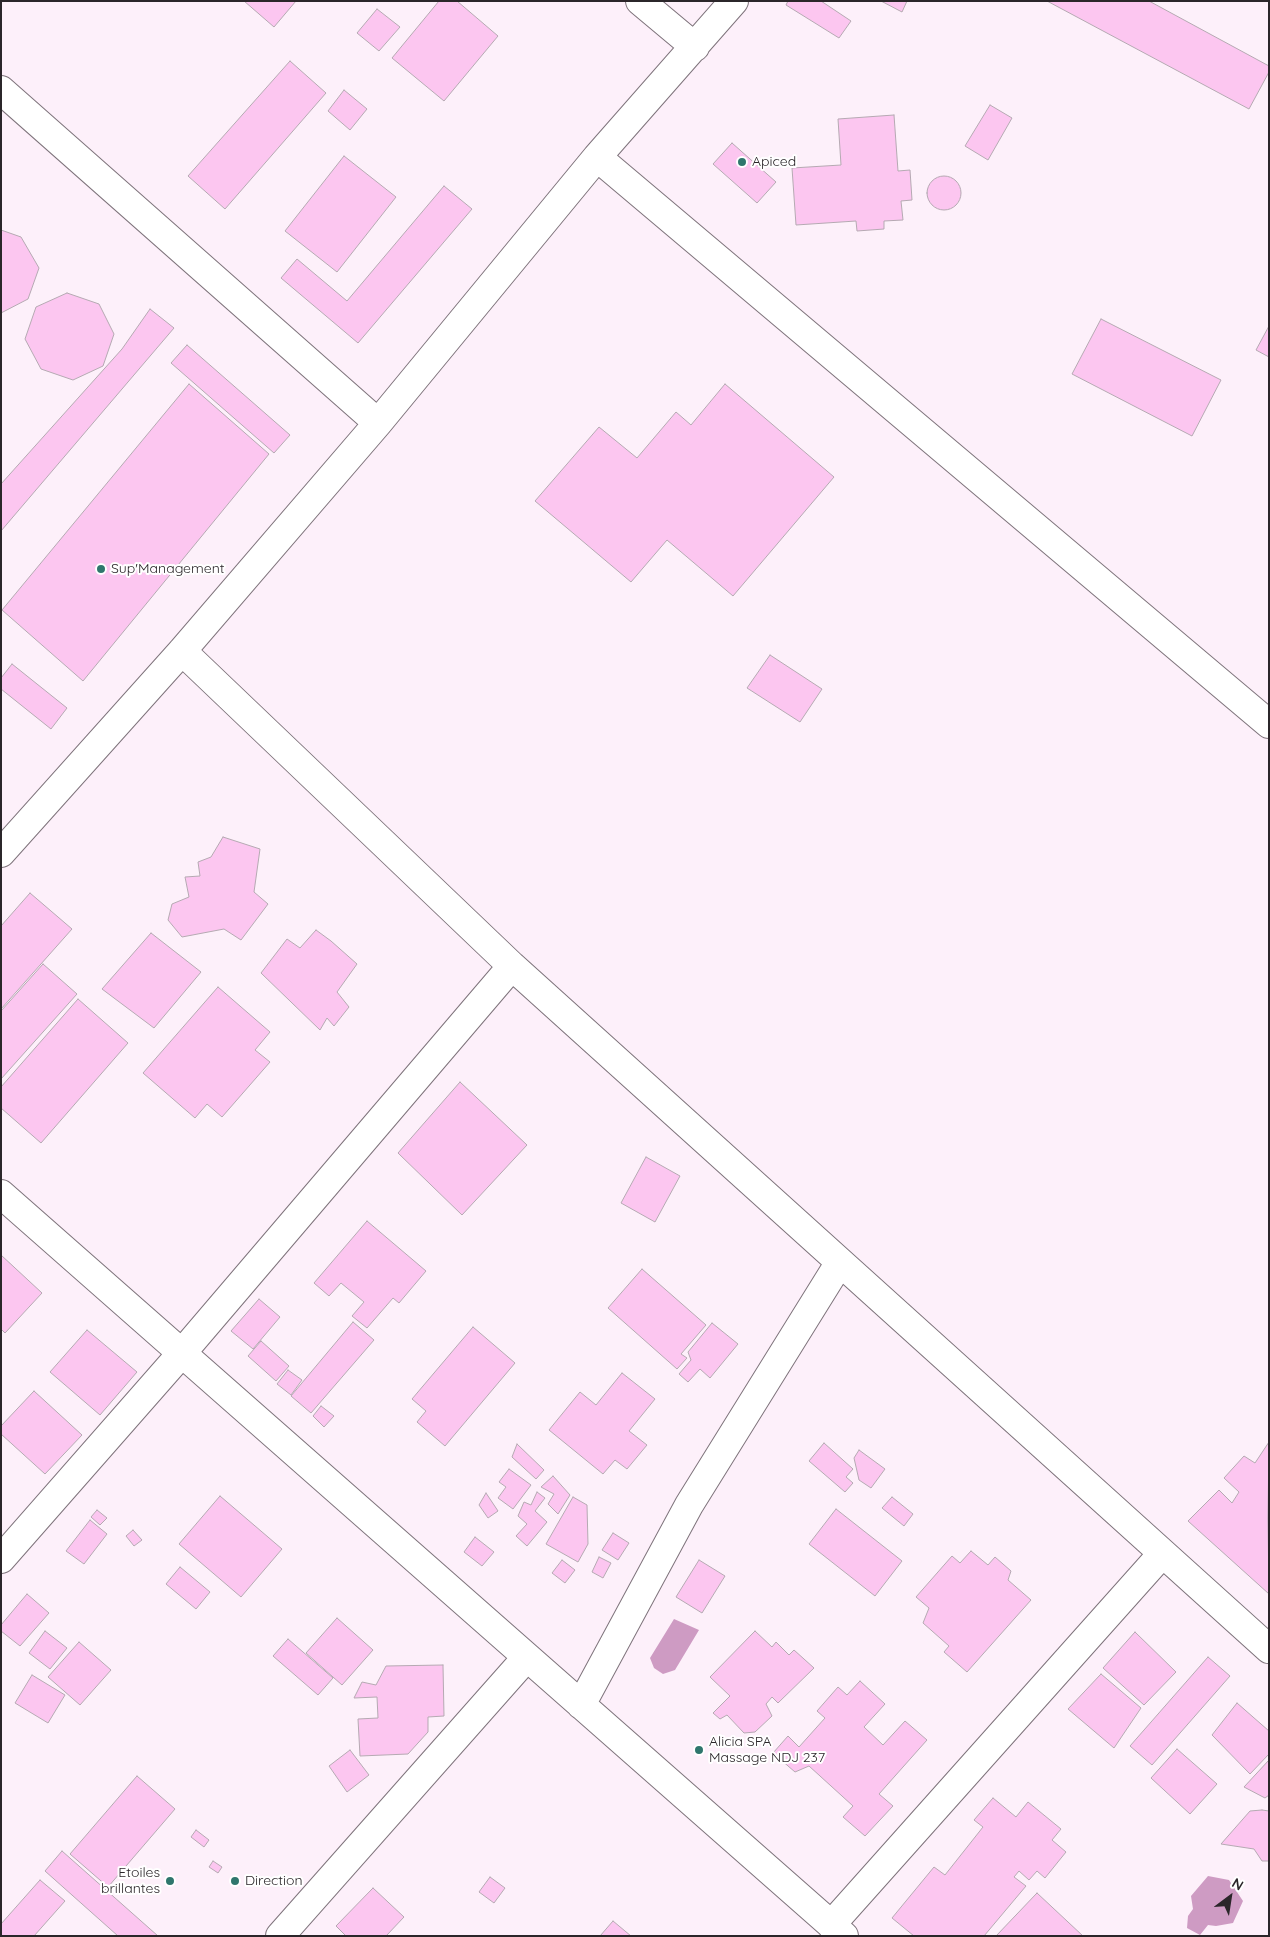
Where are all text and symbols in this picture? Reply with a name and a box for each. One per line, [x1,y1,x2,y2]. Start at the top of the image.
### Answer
place label: Apiced [752,154,796,170]
marker: Apiced [736,156,748,168]
place label: Sup'Management [111,561,225,577]
marker: Sup'Management [95,563,107,575]
place label: Alicia SPA Massage NDJ 237 [709,1734,825,1766]
marker: Alicia SPA Massage NDJ 237 [693,1744,705,1756]
place label: Etoiles brillantes [101,1865,160,1898]
north arrow [1205,1872,1255,1922]
place label: Direction [245,1873,303,1889]
text: N [1229,1874,1247,1895]
marker: Etoiles brillantes [164,1875,176,1887]
marker: Direction [229,1875,241,1887]

